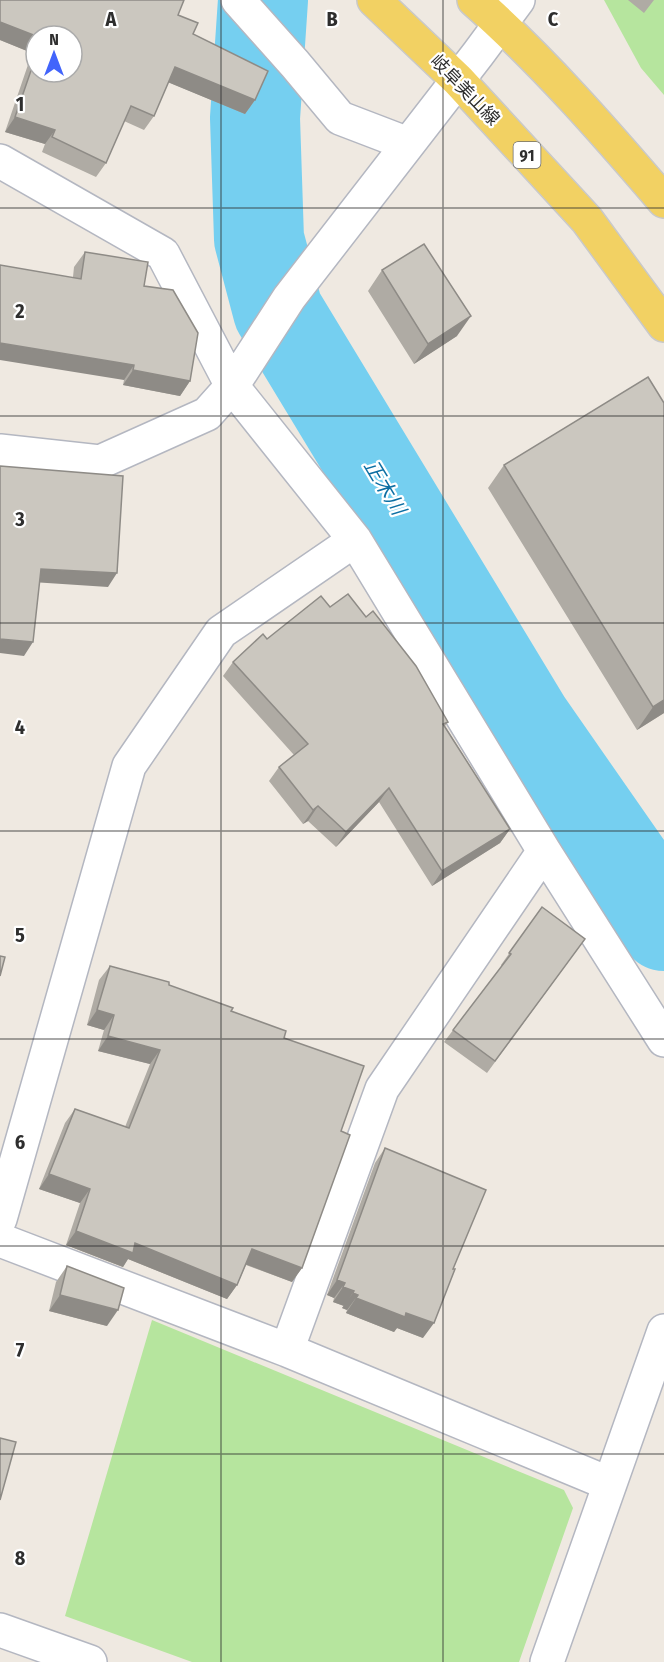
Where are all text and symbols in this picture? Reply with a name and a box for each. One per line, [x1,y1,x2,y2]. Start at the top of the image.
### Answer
text: A [105,7,118,31]
text: B [326,7,338,31]
text: C [548,7,559,31]
north arrow [24,24,84,84]
text: N [49,30,59,49]
street label: 岐阜美山線 [426,50,504,130]
text: 1 [16,92,24,116]
road number: 91 [514,142,540,168]
text: 2 [14,299,25,323]
water label: 正木川 [359,455,412,521]
text: 3 [14,507,25,531]
text: 4 [15,715,25,739]
text: 5 [15,923,25,947]
text: 6 [15,1130,25,1154]
text: 7 [16,1338,25,1362]
text: 8 [15,1546,26,1570]

